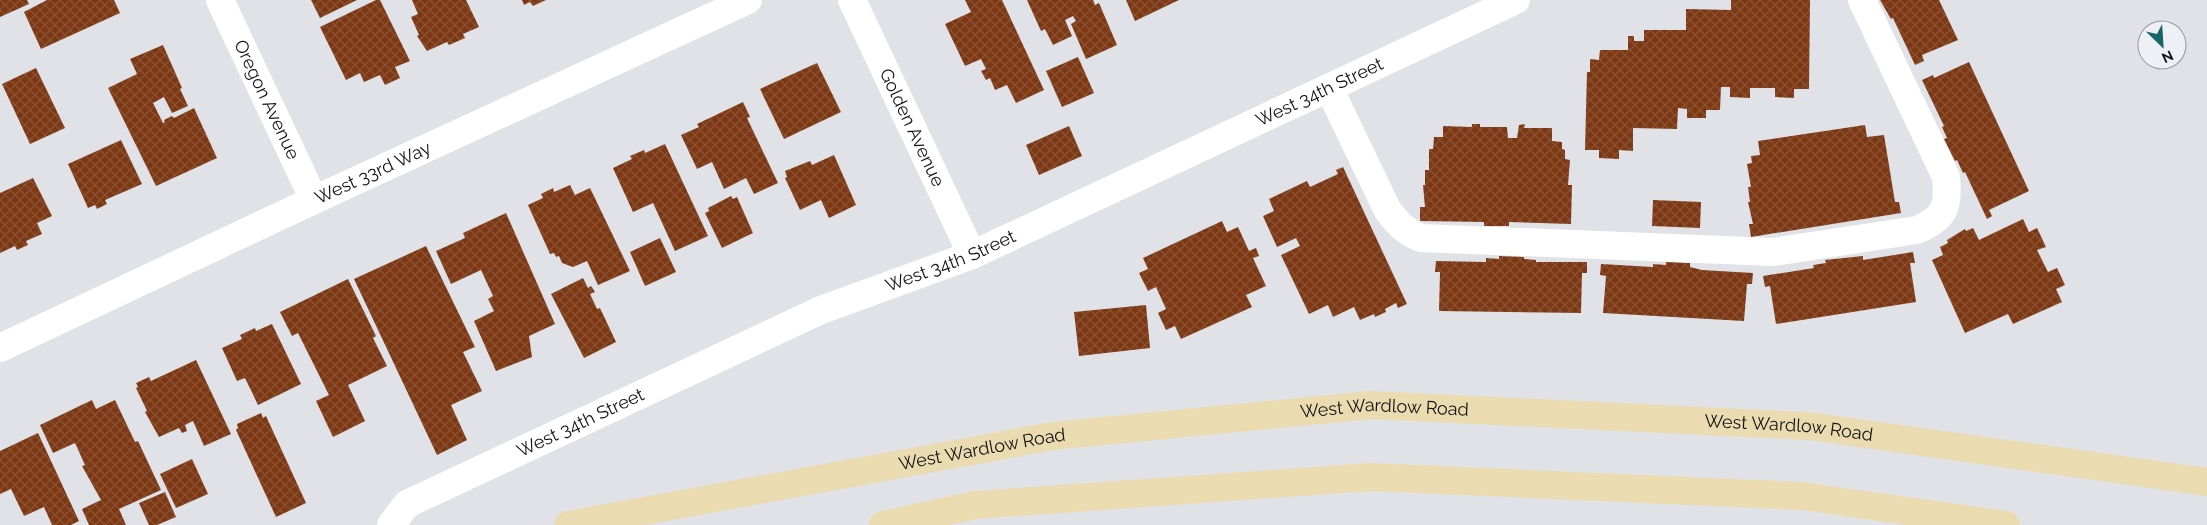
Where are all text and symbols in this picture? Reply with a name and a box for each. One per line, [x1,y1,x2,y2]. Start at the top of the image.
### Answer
north arrow [2137,20,2187,70]
street label: Oregon Avenue [230,36,305,163]
text: N [2159,47,2176,66]
street label: West 34th Street [1252,53,1386,131]
street label: Golden Avenue [876,65,949,190]
street label: West 33rd Way [311,137,434,208]
street label: West 34th Street [882,225,1019,296]
street label: West 34th Street [513,383,647,461]
street label: West Wardlow Road [1299,394,1469,422]
street label: West Wardlow Road [1704,410,1874,445]
street label: West Wardlow Road [897,424,1066,474]

